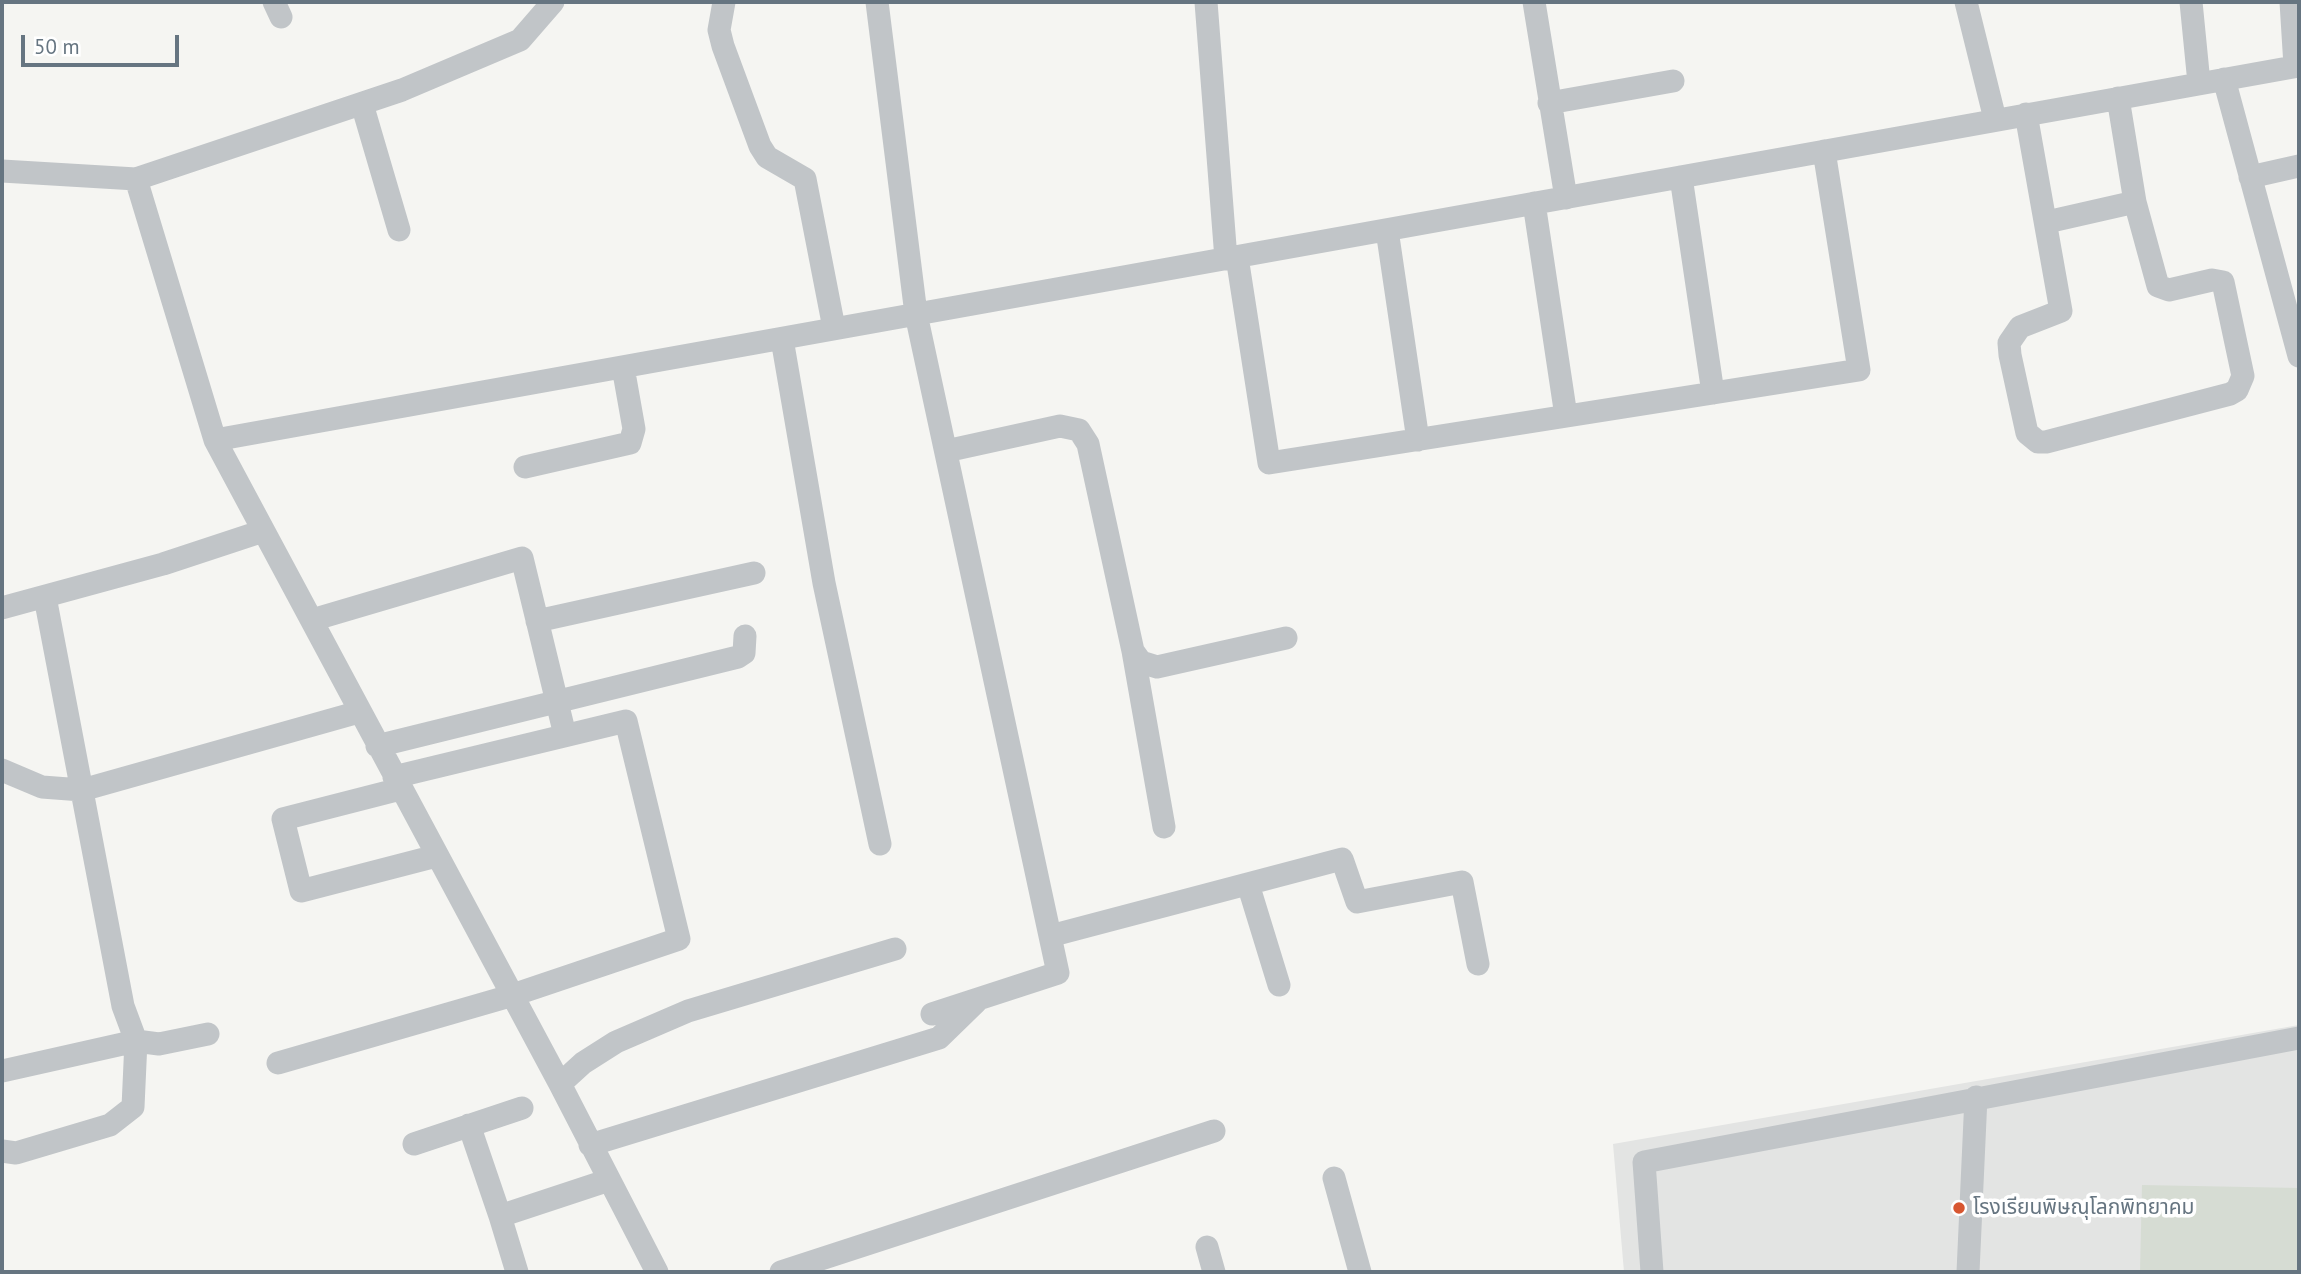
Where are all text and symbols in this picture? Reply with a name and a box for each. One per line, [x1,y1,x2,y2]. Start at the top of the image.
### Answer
scale bar [24,21,182,65]
text: 50 m [34,33,80,60]
place label: โรงเรียนพิษณุโลกพิทยาคม [1973,1195,2195,1221]
marker: โรงเรียนพิษณุโลกพิทยาคม [1951,1200,1967,1216]

